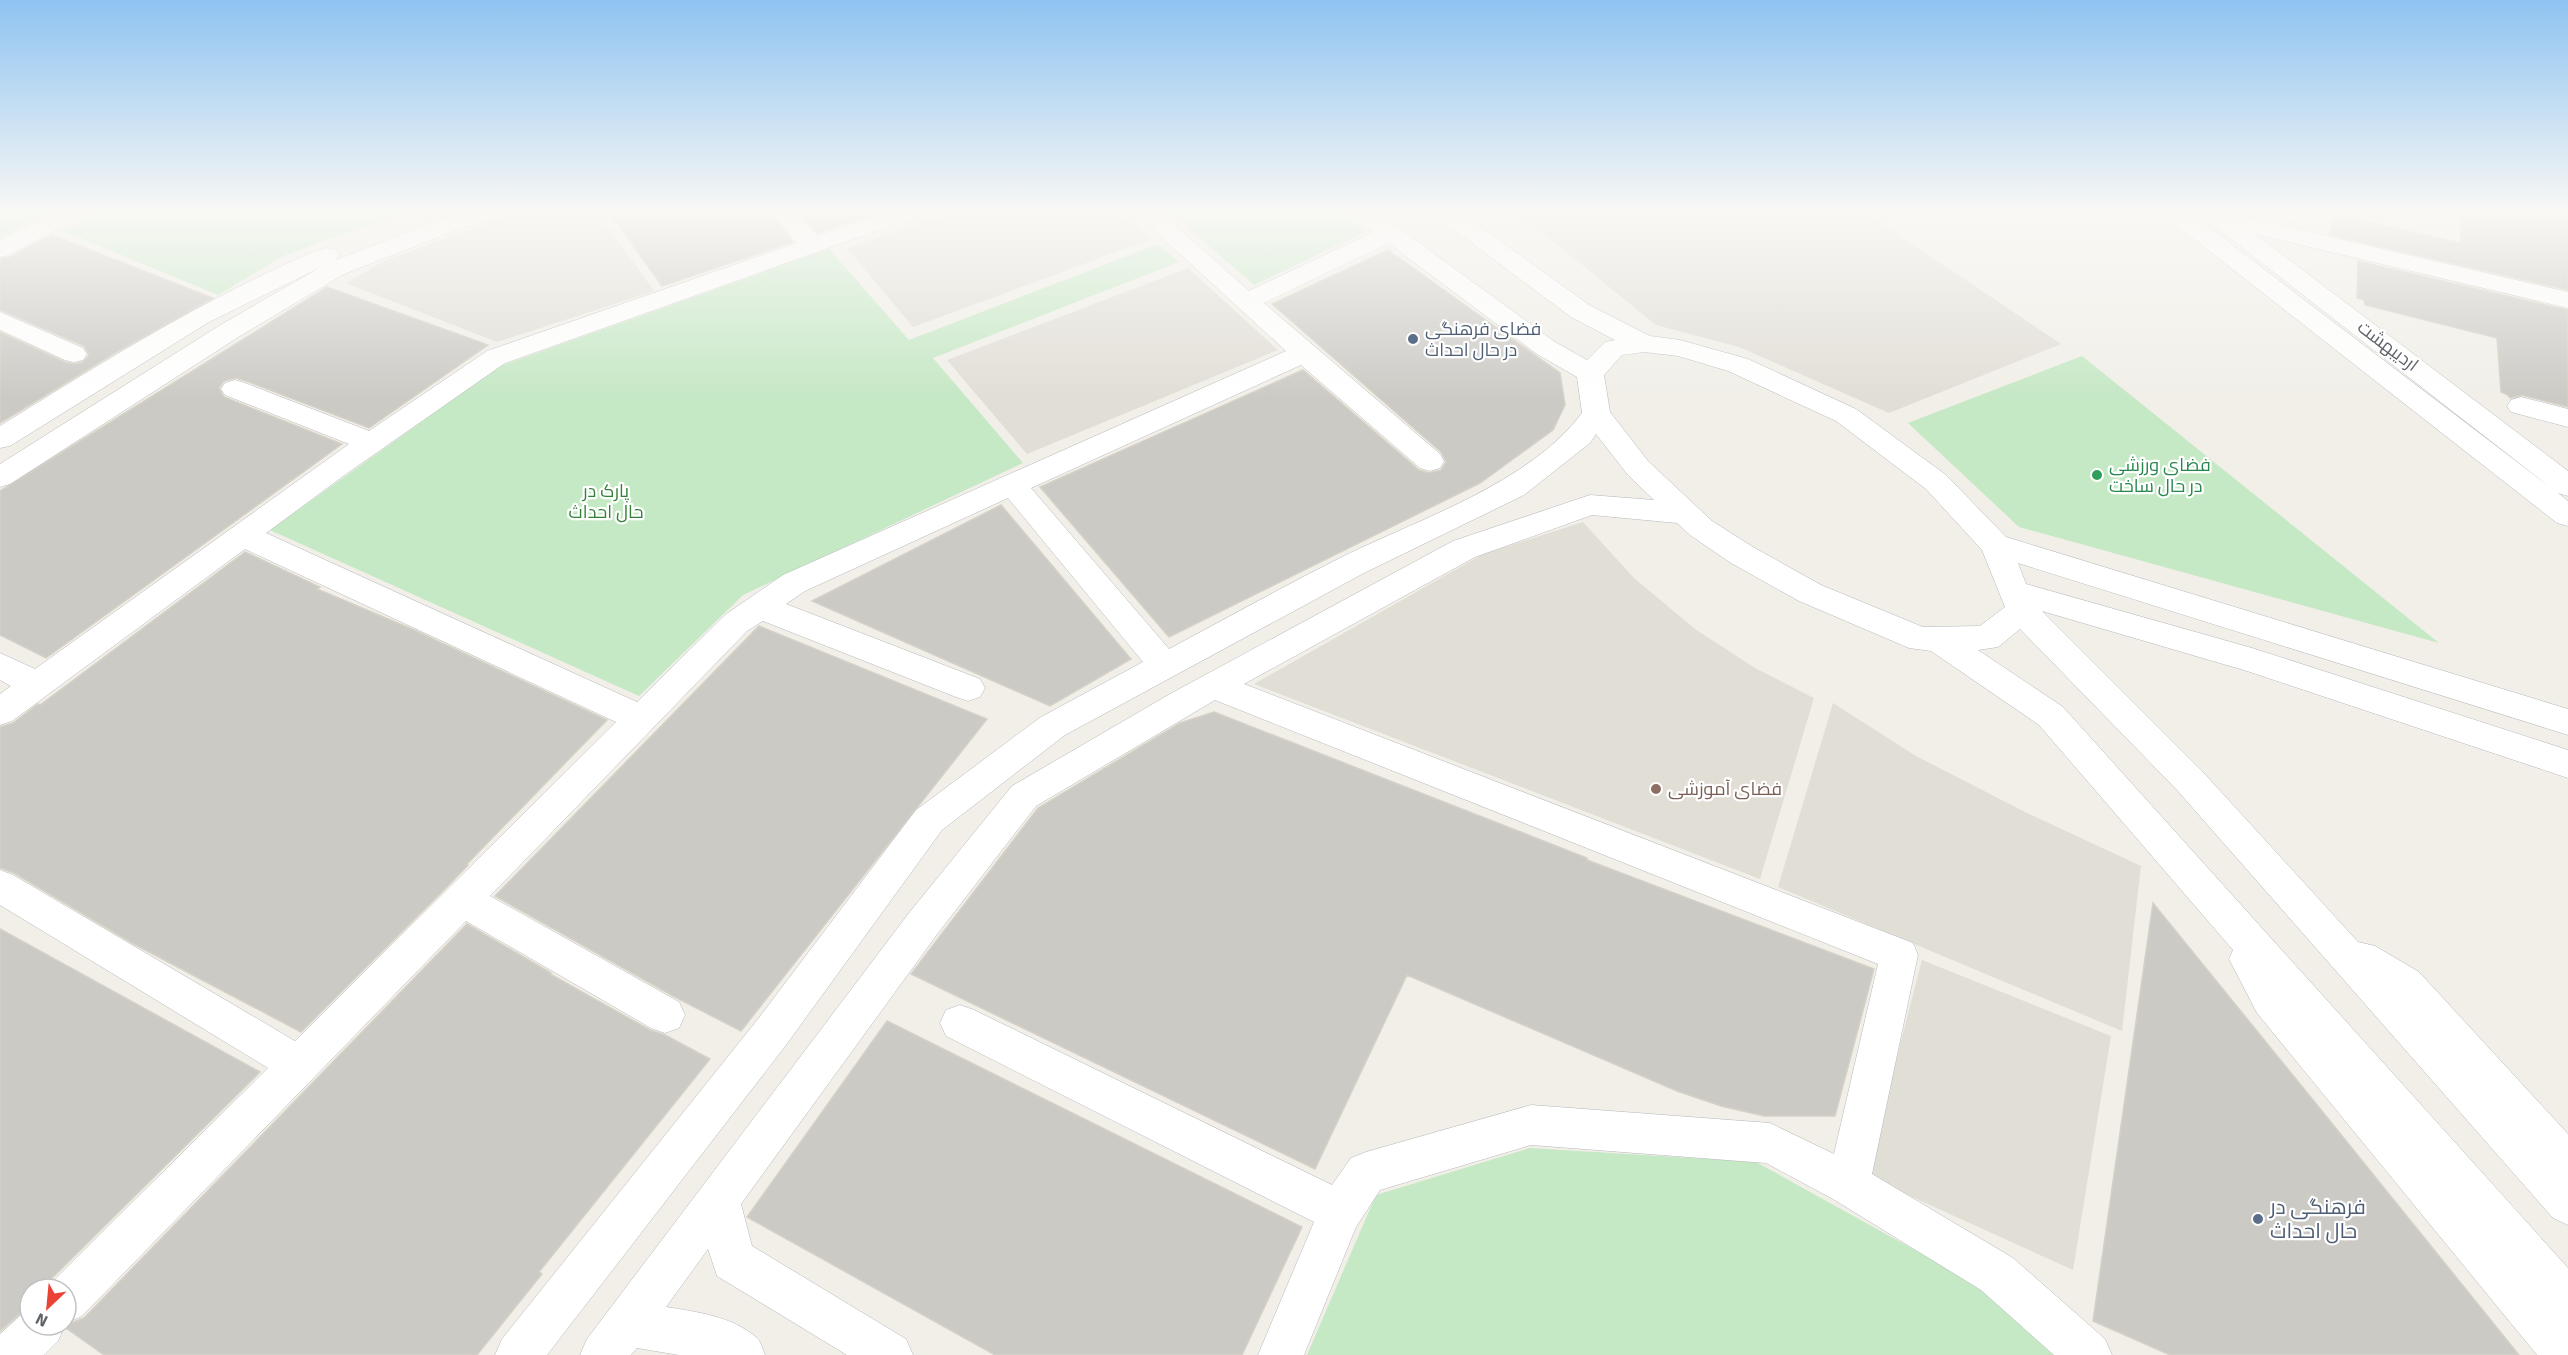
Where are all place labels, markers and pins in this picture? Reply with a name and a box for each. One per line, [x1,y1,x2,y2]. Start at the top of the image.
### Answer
place label: فضای فرهنگی در حال احداث [1425,318,1541,361]
marker: فضای فرهنگی در حال احداث [1406,332,1420,346]
place label: فضای ورزشی در حال ساخت [2109,454,2211,497]
marker: فضای ورزشی در حال ساخت [2090,468,2104,482]
place label: فضای آموزشی [1668,778,1782,800]
marker: فضای آموزشی [1649,782,1663,796]
place label: فرهنگی در حال احداث [2269,1194,2366,1244]
marker: فرهنگی در حال احداث [2251,1212,2265,1226]

